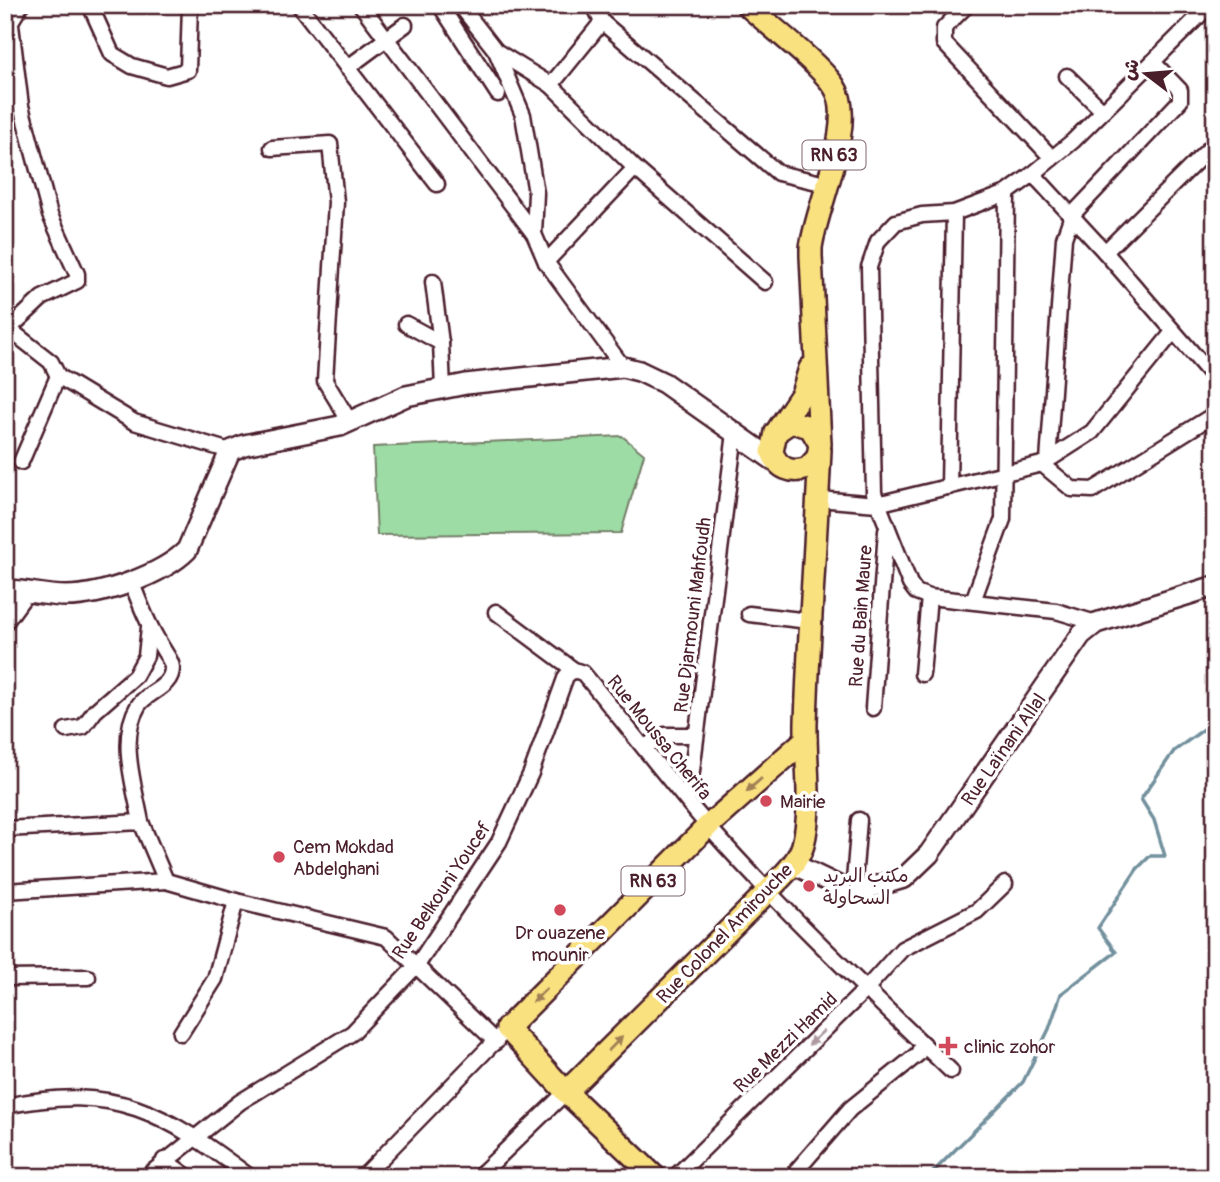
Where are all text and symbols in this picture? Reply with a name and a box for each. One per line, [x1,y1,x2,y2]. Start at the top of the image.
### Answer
north arrow [1112,38,1182,108]
text: ش [1116,56,1145,83]
road number: RN 63 [802,140,866,170]
street label: Rue Djarmouni Mahfoudh [669,516,717,714]
street label: Rue du Bain Maure [844,544,878,688]
street label: Rue Moussa Cherifa [602,670,717,805]
street label: Rue Laïnani Allal [956,689,1051,810]
one-way arrow [746,776,763,792]
place label: Mairie [780,790,826,814]
marker: Mairie [758,793,774,809]
street label: Rue Belkouni Youcef [387,817,497,964]
place label: Cem Mokdad Abdelghani [293,835,394,881]
marker: Cem Mokdad Abdelghani [271,849,287,865]
street label: Rue Colonel Amirouche [652,858,798,1009]
place label: مكتب البريد السحاولة [823,864,909,910]
road number: RN 63 [622,866,684,896]
marker: مكتب البريد السحاولة [801,878,817,894]
marker: Dr ouazene mounir [552,902,568,918]
place label: Dr ouazene mounir [515,921,606,967]
one-way arrow [532,986,548,1003]
street label: Rue Mezzi Hamid [729,987,843,1098]
one-way arrow [808,1030,825,1047]
place label: clinic zohor [964,1035,1055,1059]
one-way arrow [606,1036,622,1053]
marker: clinic zohor [938,1036,958,1056]

